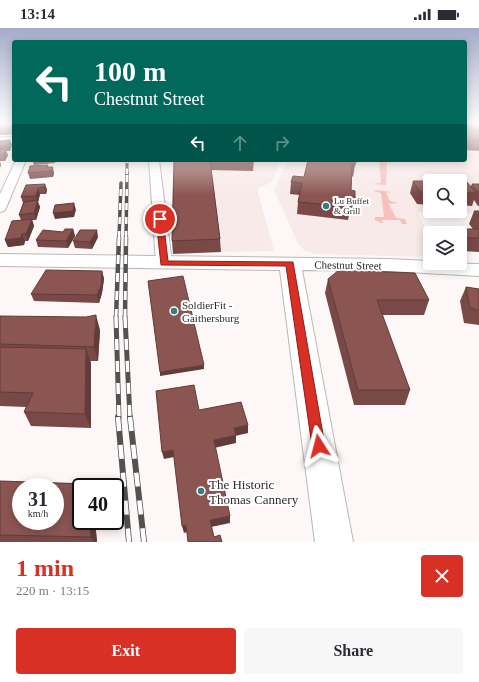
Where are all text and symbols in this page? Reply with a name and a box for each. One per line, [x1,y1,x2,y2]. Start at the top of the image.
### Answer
text: 13:14 [20,6,55,22]
icon: left [28,56,80,108]
text: 100 m [94,56,166,87]
text: Chestnut Street [94,89,205,109]
icon: left [187,132,209,154]
icon: ahead [229,132,251,154]
icon: right [271,132,293,154]
map controls [423,174,467,270]
button: search [423,174,467,218]
place label: Lu Buffet & Grill [334,196,370,216]
marker: Lu Buffet & Grill [321,201,331,211]
pin [143,202,177,236]
icon: arrive [149,208,171,230]
button: layers [423,226,467,270]
street label: Chestnut Street [314,258,382,272]
place label: SoldierFit - Gaithersburg [182,299,240,324]
marker: SoldierFit - Gaithersburg [169,306,179,316]
position arrow [298,425,340,467]
place label: The Historic Thomas Cannery [209,477,299,507]
speed limit sign: 40 [72,478,124,530]
marker: The Historic Thomas Cannery [196,486,206,496]
text: 31 [28,488,48,510]
text: km/h [28,508,48,519]
text: 1 min [16,555,74,581]
button: close [421,555,463,597]
text: 220 m · 13:15 [16,583,89,598]
button: Exit [16,628,236,674]
button: Share [244,628,463,674]

